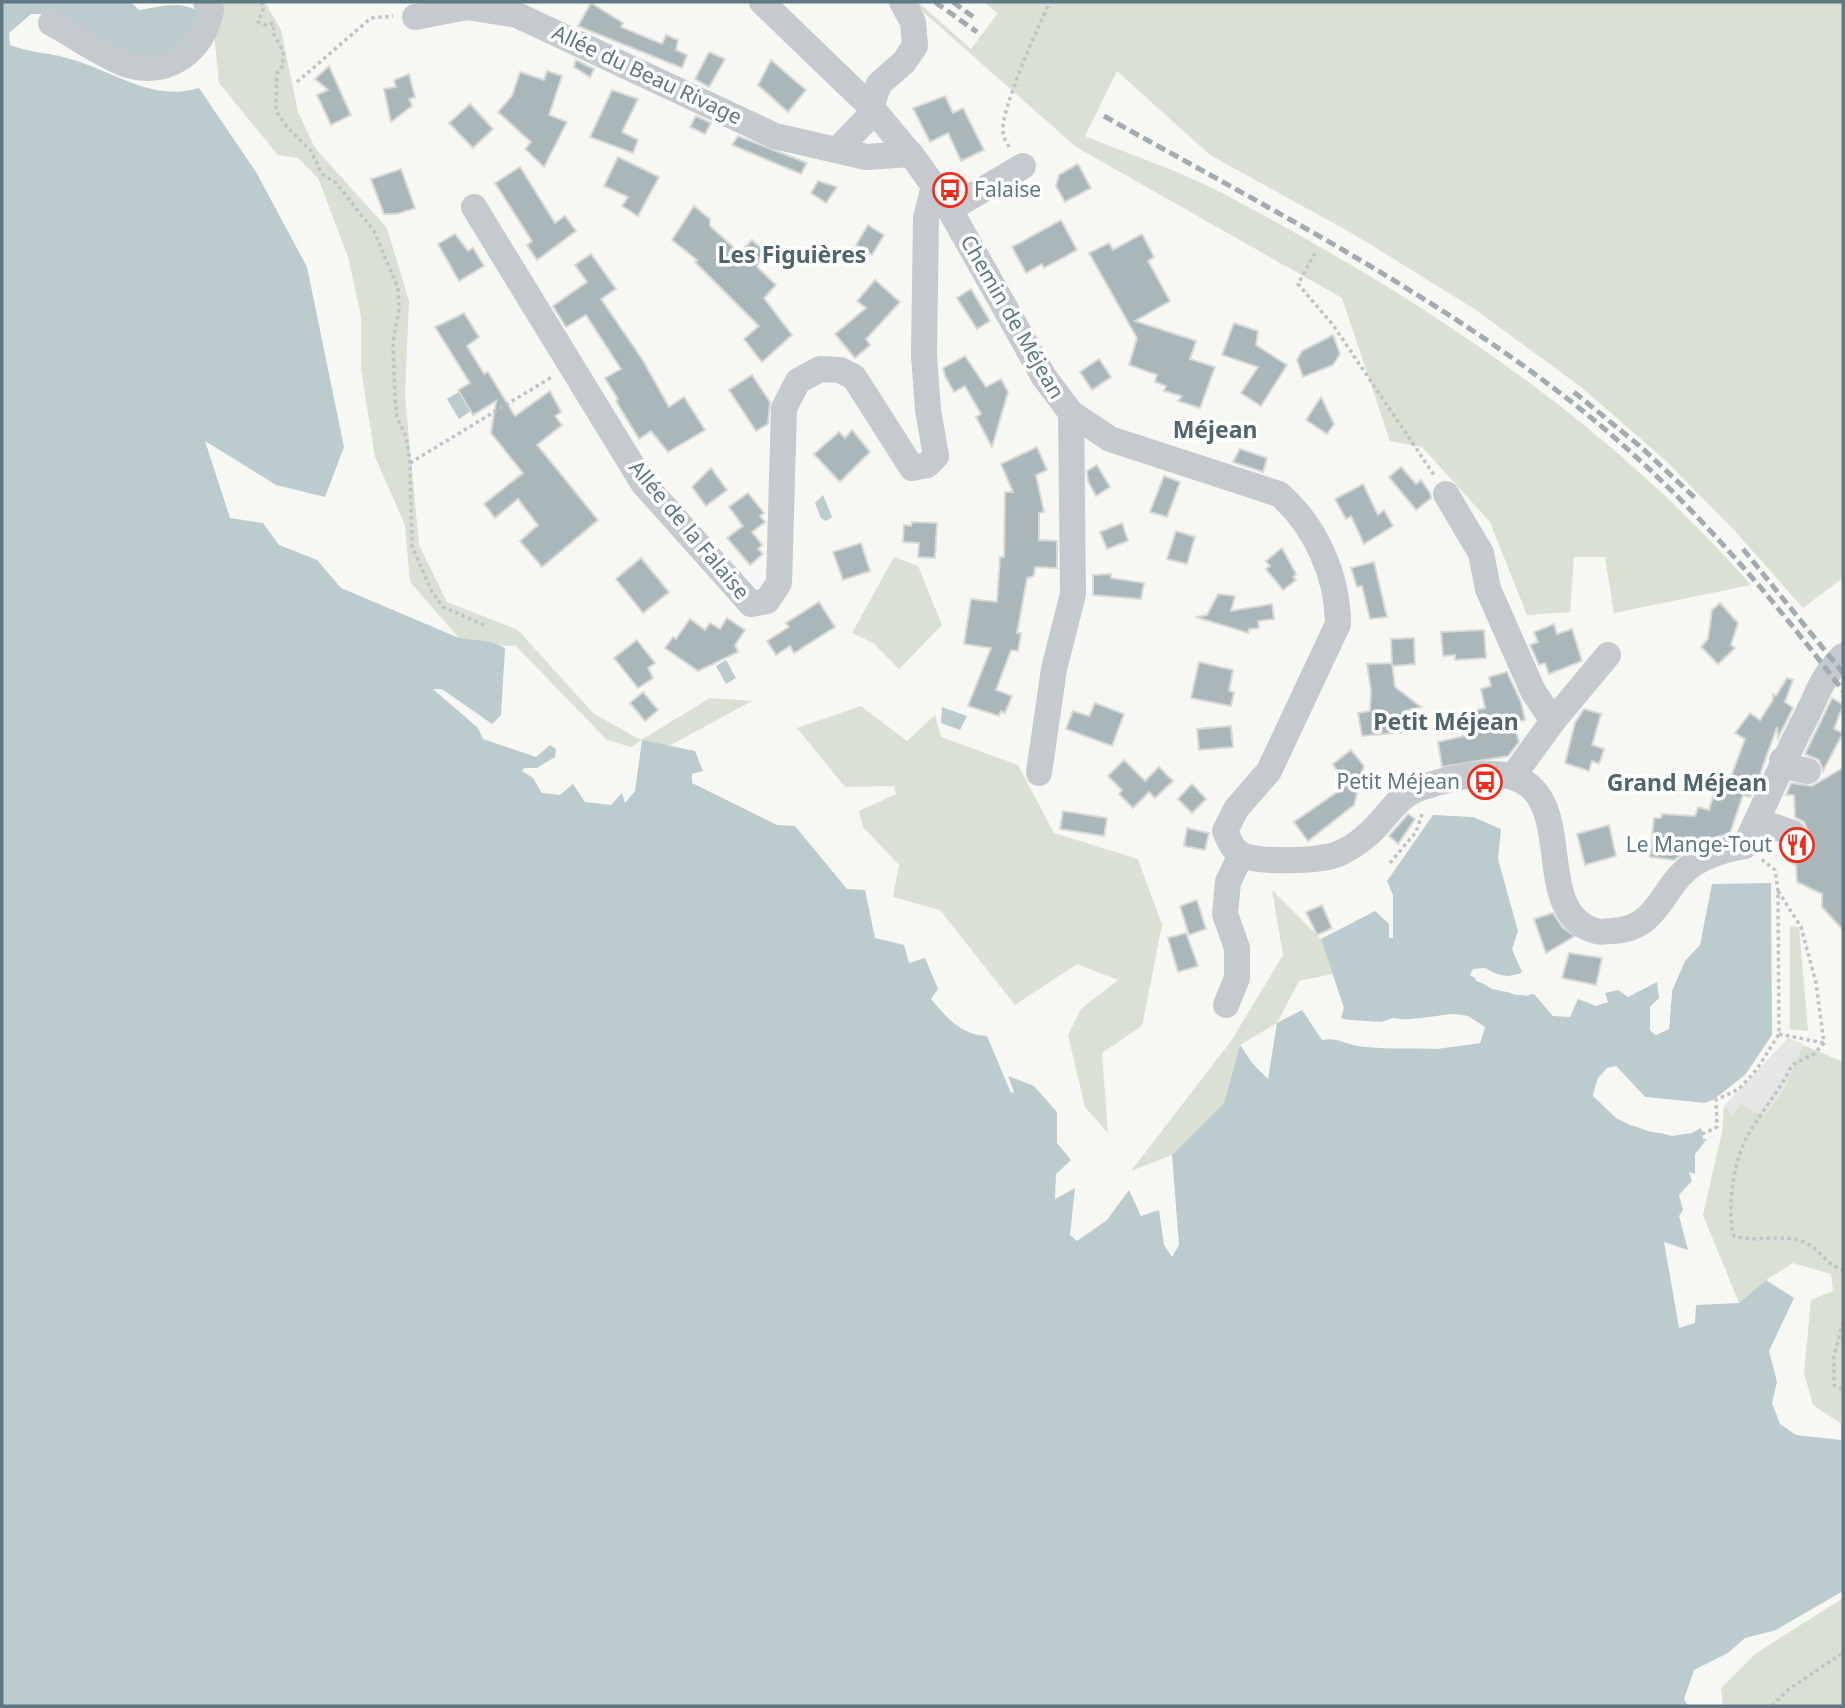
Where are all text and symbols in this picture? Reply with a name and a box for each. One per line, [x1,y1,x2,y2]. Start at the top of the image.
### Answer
street label: Allée du Beau Rivage [548,18,747,130]
bus stop icon: Falaise [931,171,969,209]
place label: Falaise [974,175,1041,203]
street label: Chemin de Méjean [955,230,1071,403]
district label: Les Figuières [718,238,866,270]
district label: Méjean [1173,413,1257,445]
street label: Allée de la Falaise [623,454,756,605]
district label: Petit Méjean [1373,705,1519,737]
bus stop icon: Petit Méjean [1466,763,1504,801]
district label: Grand Méjean [1607,766,1767,798]
place label: Petit Méjean [1336,767,1460,795]
restaurant icon: Le Mange-Tout [1778,826,1816,864]
place label: Le Mange-Tout [1626,830,1772,858]

